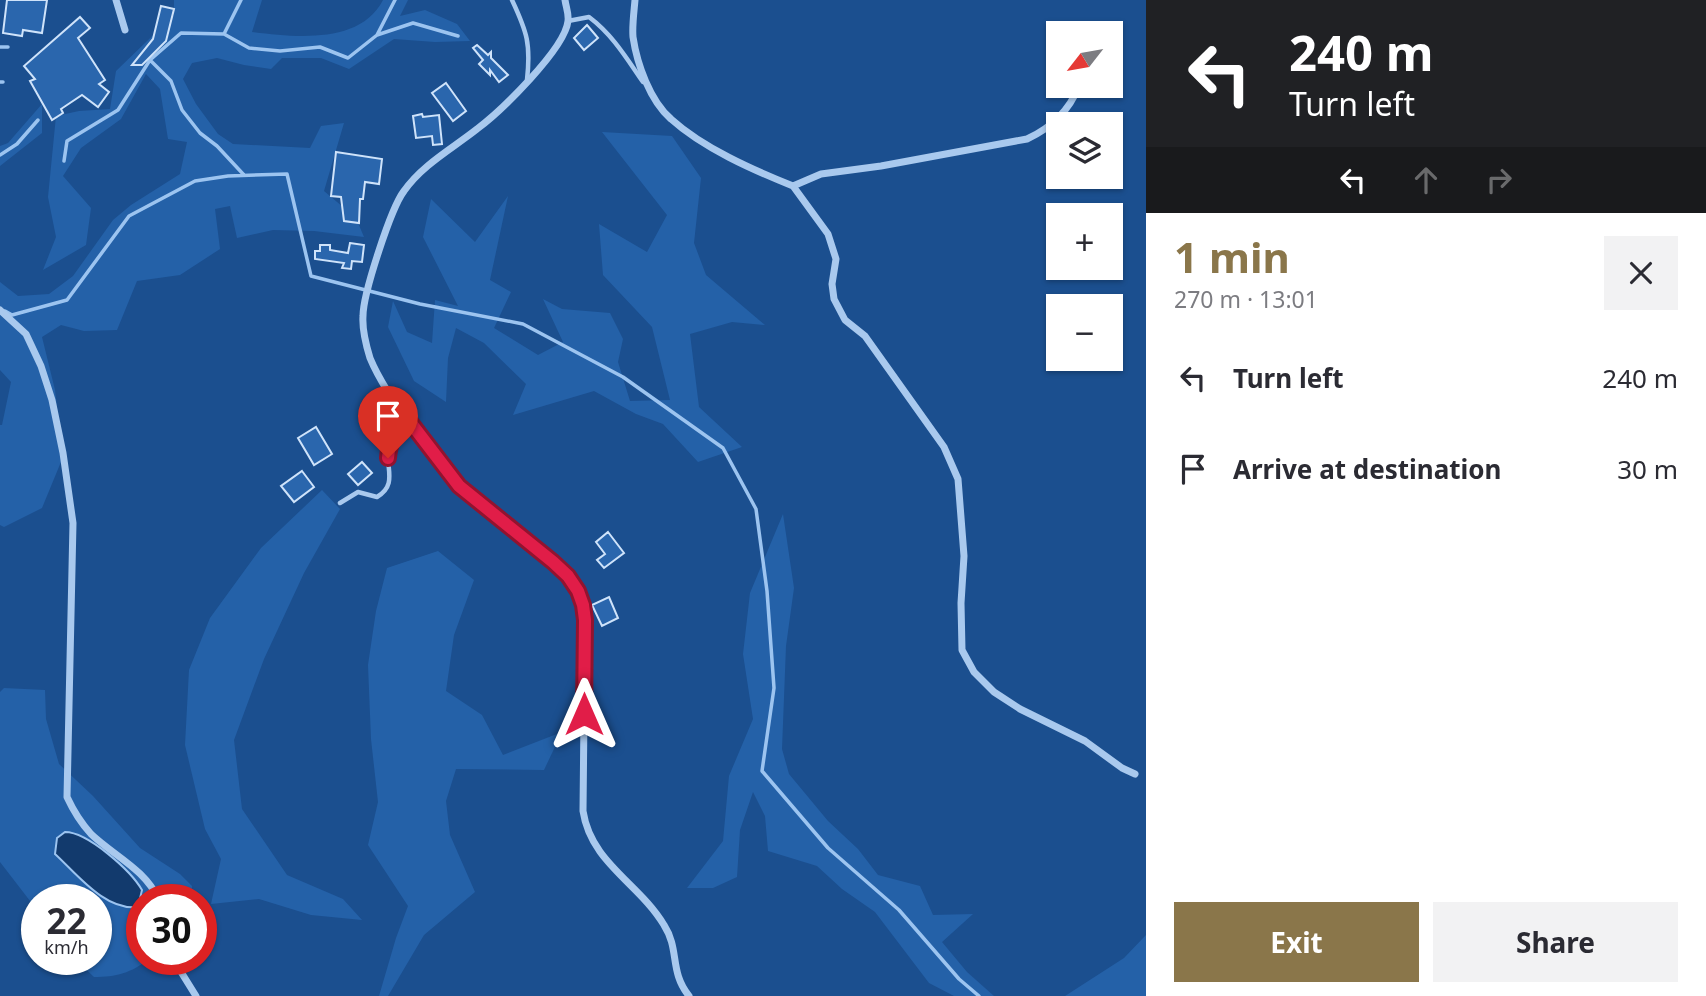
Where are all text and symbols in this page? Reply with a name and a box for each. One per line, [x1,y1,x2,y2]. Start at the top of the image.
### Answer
text: 240 m [1289,19,1434,85]
north arrow [1046,21,1124,98]
map controls [1046,21,1123,371]
icon: left [1174,28,1265,119]
text: Turn left [1289,82,1415,125]
button: layers [1046,112,1123,189]
icon: left [1334,161,1372,199]
icon: ahead [1407,161,1445,199]
icon: right [1480,161,1518,199]
button: + [1046,203,1123,280]
text: 1 min [1174,228,1290,285]
button: close [1604,236,1678,310]
text: 270 m · 13:01 [1174,283,1318,315]
button: − [1046,294,1123,371]
icon: left [1174,359,1212,397]
text: Turn left [1233,360,1344,396]
text: 240 m [1602,360,1678,396]
pin [358,386,418,458]
icon: arrive [369,397,407,435]
icon: arrive [1174,450,1212,488]
text: Arrive at destination [1233,451,1502,487]
text: 30 m [1617,451,1678,487]
position arrow [547,677,621,751]
speed limit sign: 30 [126,884,217,975]
text: 22 [46,897,87,944]
button: Exit [1174,902,1419,982]
button: Share [1433,902,1678,982]
text: km/h [44,935,89,959]

